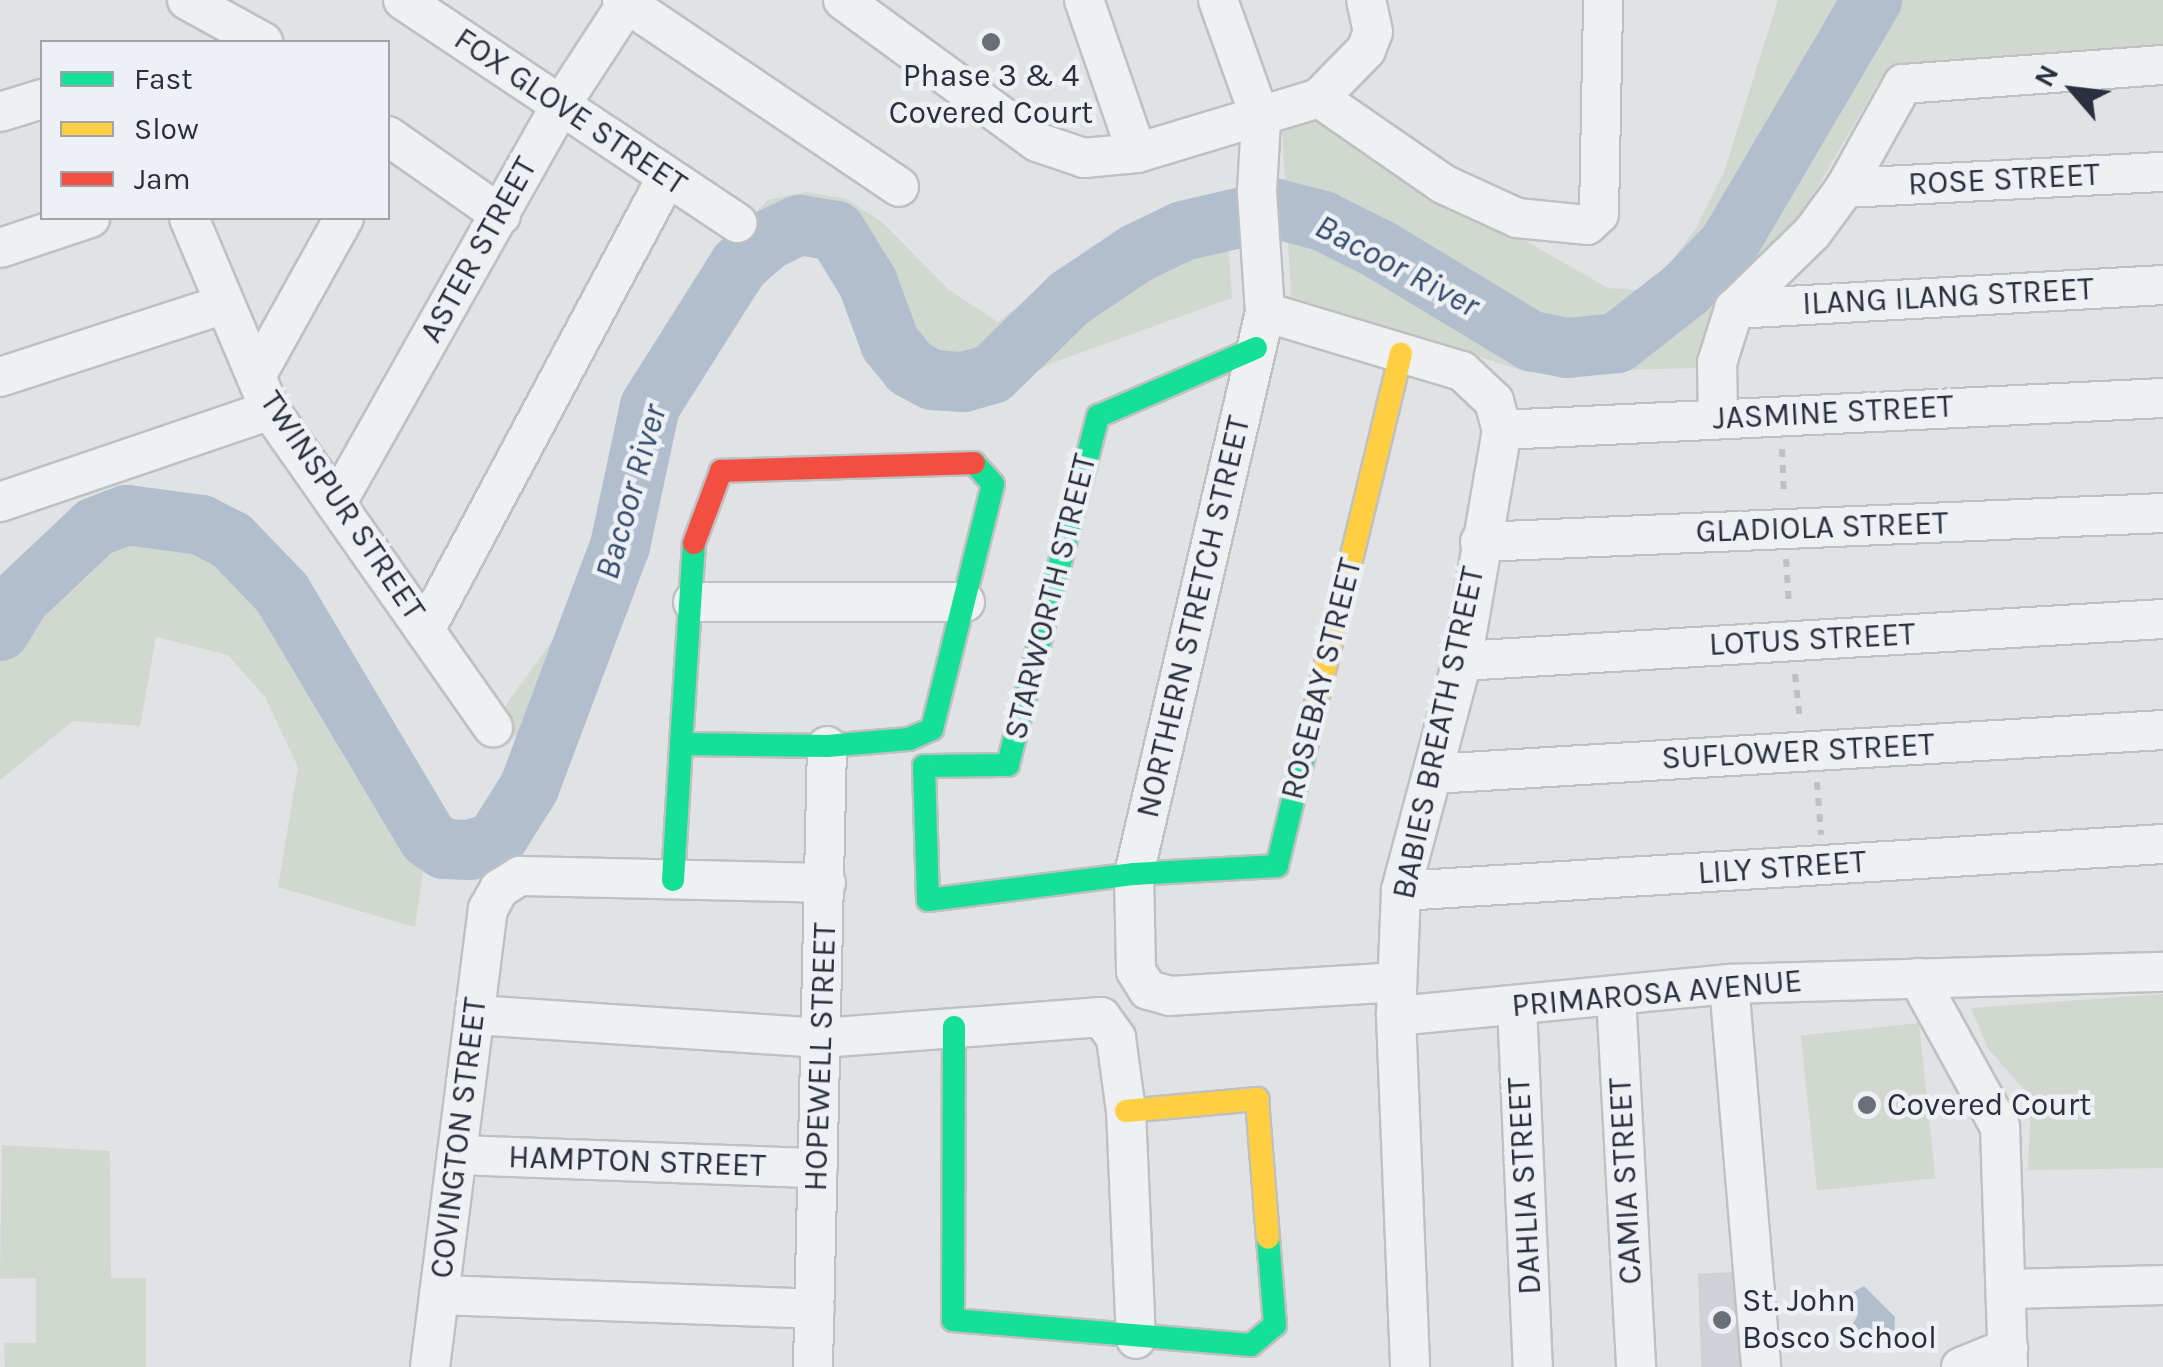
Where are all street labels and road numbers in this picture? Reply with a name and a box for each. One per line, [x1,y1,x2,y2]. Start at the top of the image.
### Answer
street label: FOX GLOVE STREET [447,20,693,204]
street label: ASTER STREET [412,151,546,349]
street label: ROSE STREET [1907,156,2101,204]
street label: ILANG ILANG STREET [1801,270,2095,324]
street label: TWINSPUR STREET [251,384,433,628]
street label: JASMINE STREET [1712,388,1954,438]
street label: NORTHERN STRETCH STREET [1129,412,1259,822]
street label: STARWORTH STREET [997,450,1105,744]
street label: GLADIOLA STREET [1695,504,1949,552]
street label: ROSEBAY STREET [1273,554,1371,804]
street label: BABIES BREATH STREET [1385,563,1493,903]
street label: LOTUS STREET [1708,615,1916,665]
street label: SUFLOWER STREET [1661,726,1935,778]
street label: LILY STREET [1696,843,1868,893]
street label: HOPEWELL STREET [797,922,845,1192]
street label: PRIMAROSA AVENUE [1510,962,1804,1026]
street label: COVINGTON STREET [423,995,495,1281]
street label: DAHLIA STREET [1500,1076,1550,1296]
street label: CAMIA STREET [1601,1077,1651,1285]
street label: HAMPTON STREET [508,1138,766,1186]

